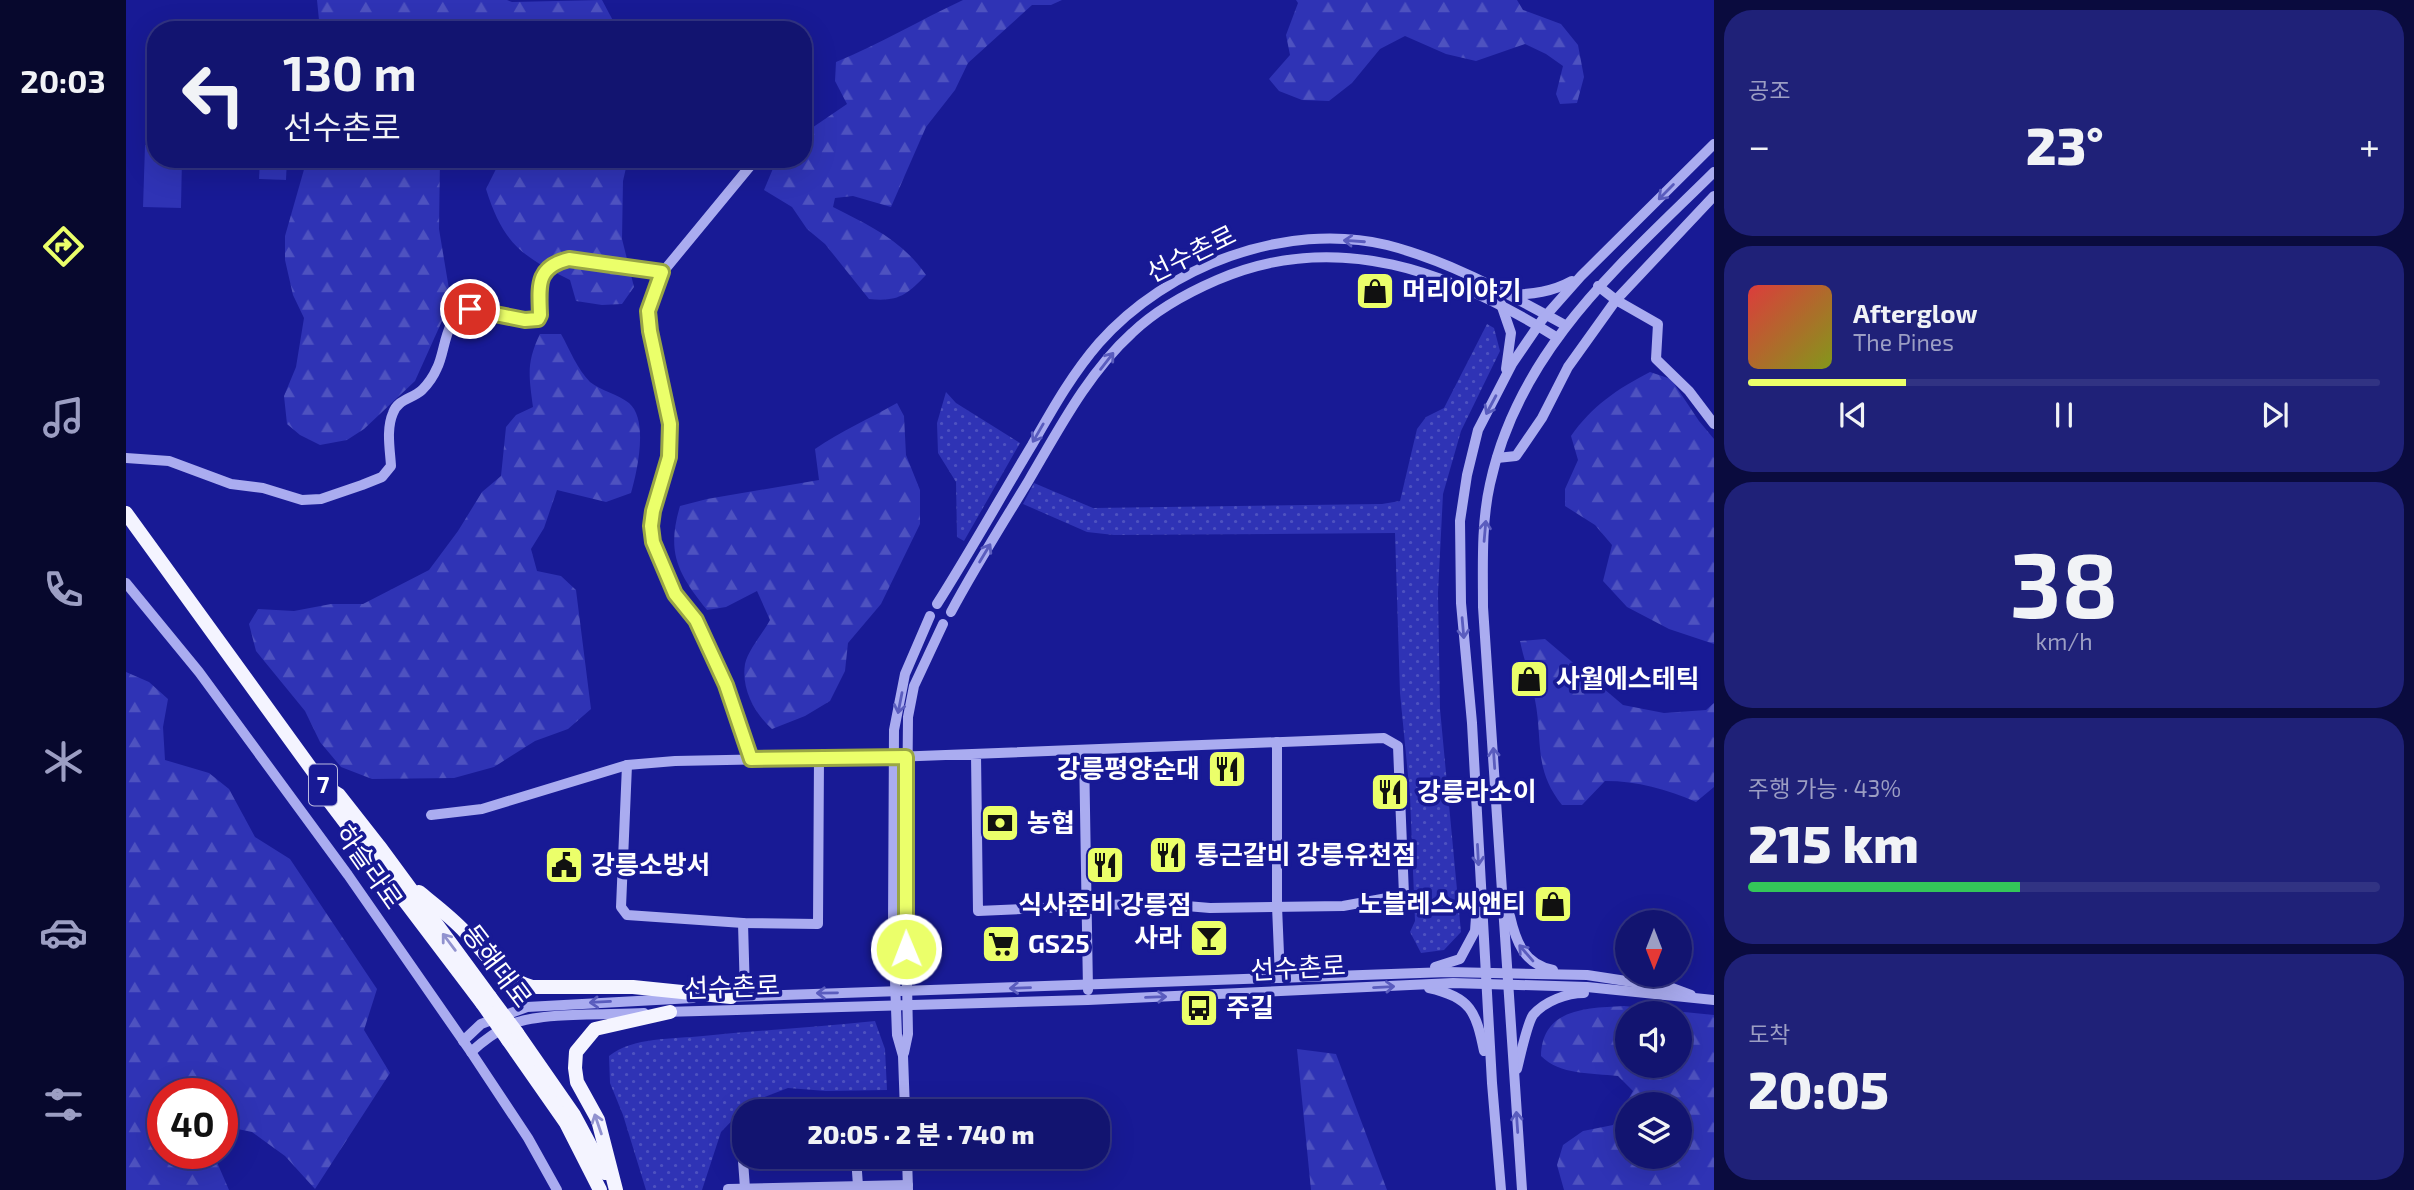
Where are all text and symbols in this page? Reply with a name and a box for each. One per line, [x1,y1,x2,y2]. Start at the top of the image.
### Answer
text: 130 m [283,42,417,101]
icon: left [168,49,259,140]
text: 20:03 [20,61,106,99]
text: 공조 [1748,76,1790,104]
text: 선수촌로 [283,107,401,145]
text: 23° [2026,113,2104,175]
text: − [1748,122,1770,168]
text: + [2359,122,2380,168]
one-way arrow [1657,183,1674,200]
street label: 선수촌로 [1141,218,1240,288]
icon: directions [39,222,88,271]
one-way arrow [1343,234,1365,247]
shop icon: 머리이야기 [1354,270,1396,312]
place label: 머리이야기 [1402,274,1522,305]
pin [440,279,500,339]
icon: arrive [451,290,489,328]
text: Afterglow [1853,297,1978,328]
text: The Pines [1853,328,1954,356]
one-way arrow [1099,352,1114,370]
icon: music [39,393,88,442]
one-way arrow [1484,395,1498,415]
icon: previous [1834,396,1872,434]
icon: pause [2045,396,2083,434]
icon: next [2256,396,2294,434]
one-way arrow [1031,423,1045,443]
one-way arrow [1479,520,1492,543]
text: 38 [2010,527,2118,636]
one-way arrow [979,543,993,563]
icon: phone [39,565,88,614]
one-way arrow [1457,616,1470,639]
text: km/h [2035,627,2093,655]
shop icon: 사월에스테틱 [1508,658,1550,700]
place label: 사월에스테틱 [1556,662,1700,693]
one-way arrow [892,691,906,714]
icon: climate [39,737,88,786]
one-way arrow [1487,747,1500,770]
restaurant icon: 강릉평양순대 [1206,748,1248,790]
place label: 강릉평양순대 [1056,752,1200,783]
road number: 7 [309,764,337,806]
restaurant icon: 강릉라소이 [1369,771,1411,813]
text: 주행 가능 · 43% [1748,774,1901,802]
place label: 강릉라소이 [1417,775,1537,806]
bank icon: 농협 [979,802,1021,844]
place label: 농협 [1027,806,1075,837]
text: 215 km [1748,811,1919,873]
street label: 하슬라로 [330,818,410,914]
restaurant icon: 통근갈비 강릉유천점 [1147,834,1189,876]
place label: 통근갈비 강릉유천점 [1195,838,1416,869]
one-way arrow [1472,843,1485,865]
public building icon: 강릉소방서 [543,844,585,886]
restaurant icon: 식사준비 강릉점 [1084,844,1126,886]
place label: 강릉소방서 [591,848,711,879]
shop icon: 노블레스씨앤티 [1532,883,1574,925]
place label: 노블레스씨앤티 [1359,887,1526,918]
place label: 식사준비 강릉점 [1018,888,1192,919]
icon: car [39,908,88,957]
north arrow [1615,910,1692,987]
map controls [1615,910,1692,1169]
position arrow [869,912,943,986]
bar icon: 사라 [1188,917,1230,959]
street label: 동해대로 [457,918,539,1013]
place label: 사라 [1134,921,1182,952]
supermarket icon: GS25 [980,923,1022,965]
place label: GS25 [1028,927,1090,958]
one-way arrow [442,933,457,952]
one-way arrow [1518,944,1534,962]
street label: 선수촌로 [1249,949,1347,984]
street label: 선수촌로 [684,968,780,1003]
one-way arrow [1372,980,1395,993]
one-way arrow [1008,981,1031,994]
one-way arrow [816,986,839,1000]
bus stop icon: 주길 [1178,987,1220,1029]
one-way arrow [1145,990,1168,1003]
place label: 주길 [1226,991,1274,1022]
one-way arrow [589,996,612,1009]
button: sound [1615,1001,1692,1078]
text: 도착 [1748,1020,1790,1048]
text: 20:05 [1748,1057,1889,1119]
speed limit sign: 40 [147,1078,238,1169]
icon: filters [39,1080,88,1129]
button: layers [1615,1092,1692,1169]
one-way arrow [1510,1111,1523,1134]
one-way arrow [591,1114,603,1136]
text: 20:05 · 2 분 · 740 m [807,1118,1035,1149]

